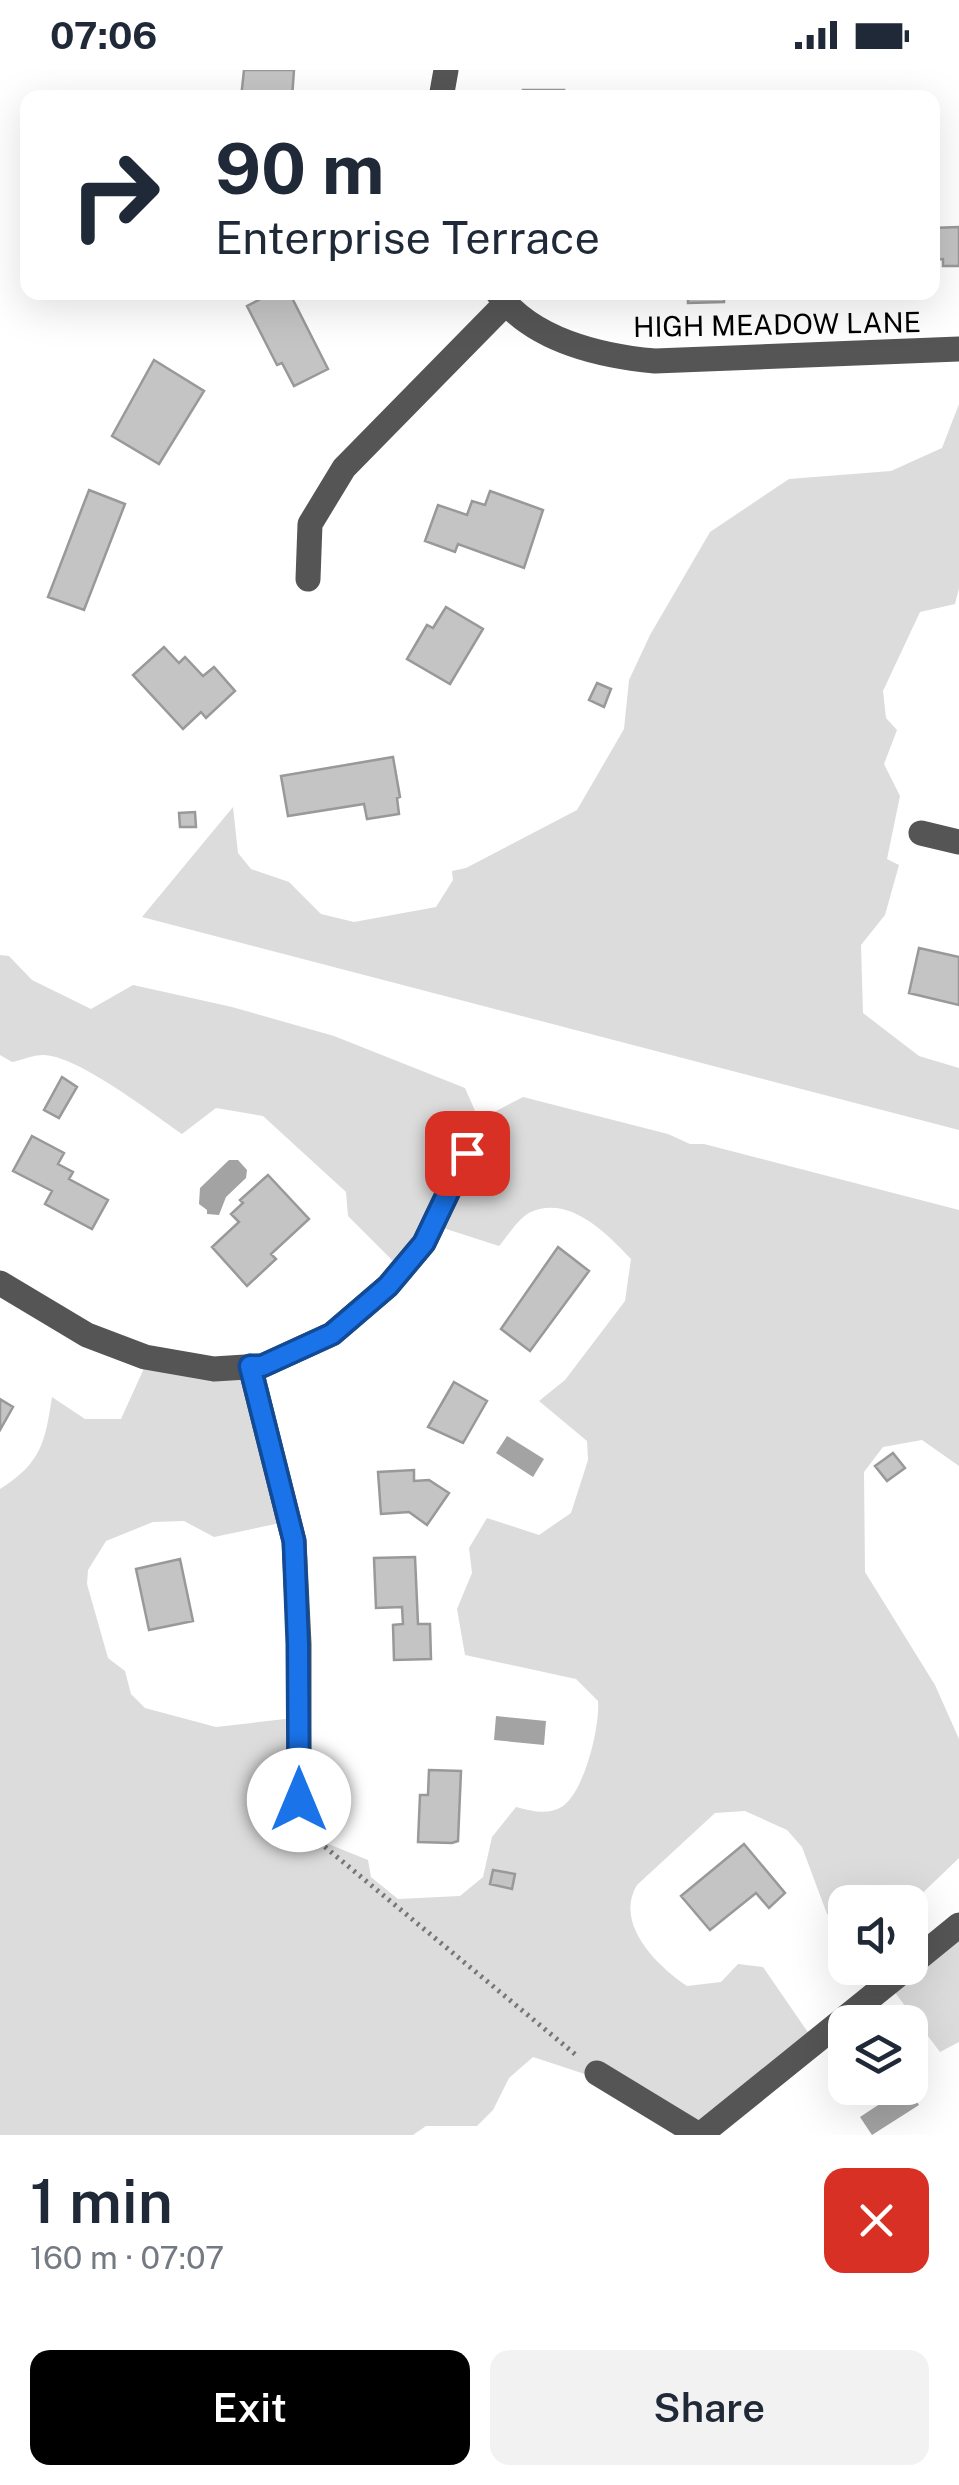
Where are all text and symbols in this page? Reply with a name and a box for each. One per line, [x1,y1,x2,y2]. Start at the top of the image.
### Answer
text: 07:06 [50,13,157,58]
text: 90 m [215,127,385,210]
icon: right [50,130,180,260]
text: Enterprise Terrace [215,211,600,264]
street label: HIGH MEADOW LANE [633,305,921,343]
pin [425,1111,510,1196]
icon: arrive [440,1126,495,1181]
position arrow [247,1748,351,1852]
map controls [828,1885,928,2105]
button: sound [828,1885,928,1985]
button: layers [828,2005,928,2105]
text: 1 min [30,2166,173,2237]
button: close [824,2168,929,2273]
text: 160 m · 07:07 [30,2239,224,2276]
button: Exit [30,2350,470,2465]
button: Share [490,2350,929,2465]

